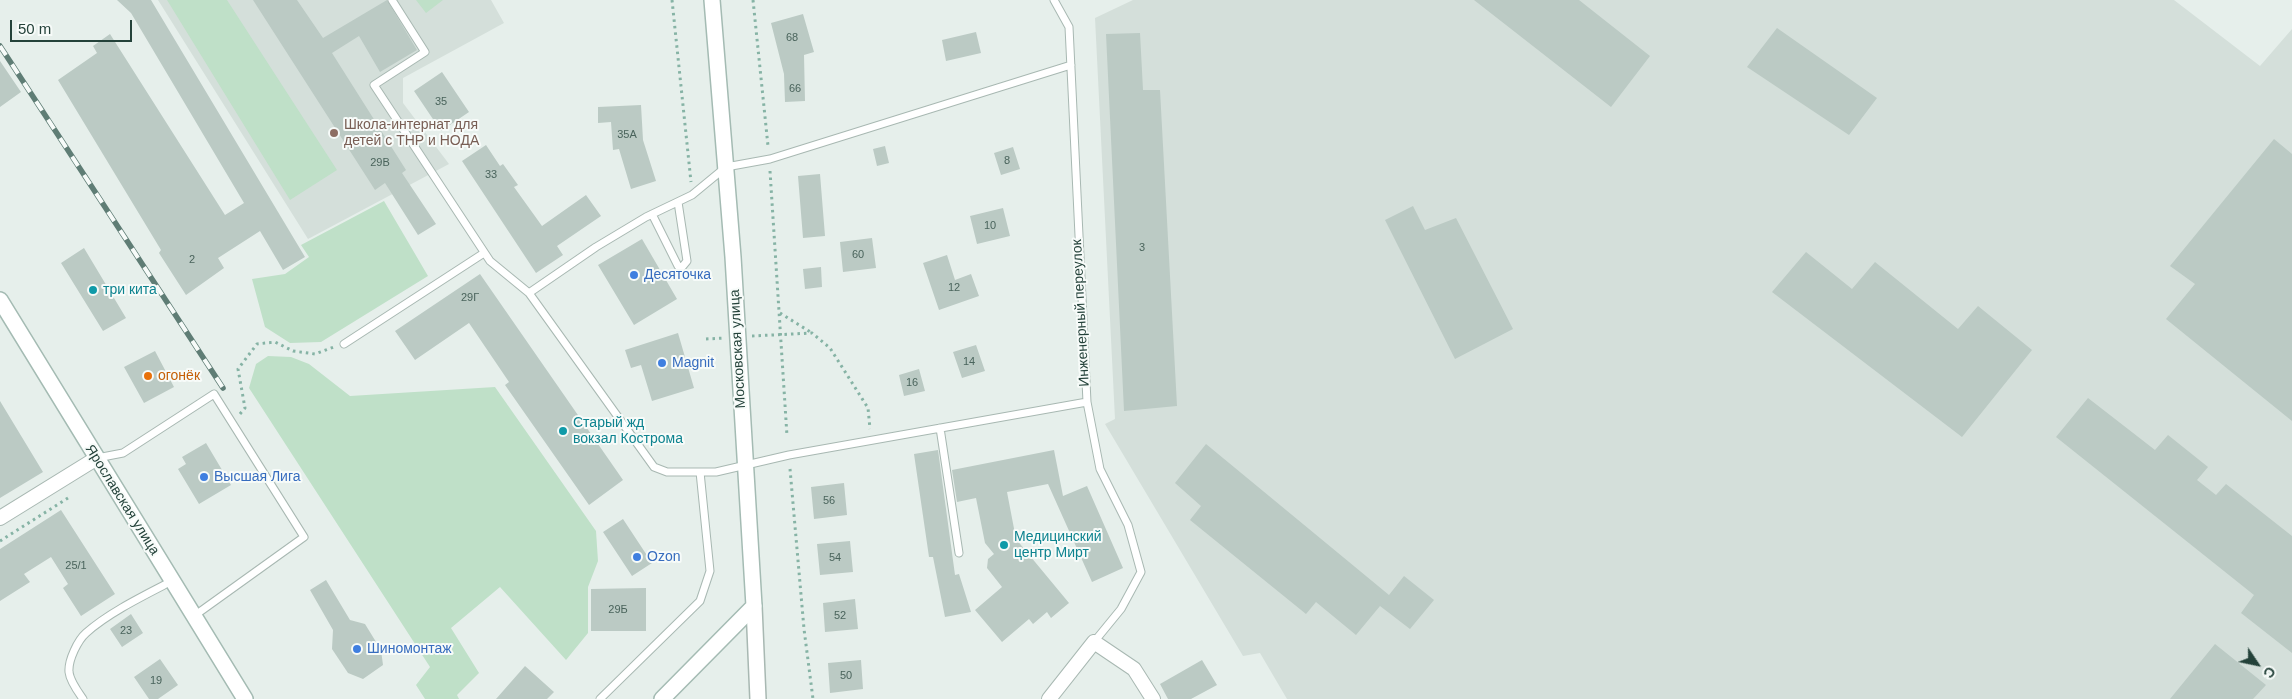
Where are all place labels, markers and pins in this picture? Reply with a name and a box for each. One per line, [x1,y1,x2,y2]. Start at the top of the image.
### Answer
place label: Школа-интернат для детей с ТНР и НОДА [344,117,479,150]
marker: Школа-интернат для детей с ТНР и НОДА [328,127,340,139]
place label: Десяточка [644,267,711,283]
marker: Десяточка [628,269,640,281]
place label: три кита [103,282,157,298]
marker: три кита [87,284,99,296]
place label: Magnit [672,355,714,371]
marker: Magnit [656,357,668,369]
place label: огонёк [158,368,200,384]
marker: огонёк [142,370,154,382]
place label: Старый жд вокзал Кострома [573,415,683,448]
marker: Старый жд вокзал Кострома [557,425,569,437]
place label: Высшая Лига [214,469,300,485]
marker: Высшая Лига [198,471,210,483]
place label: Медицинский центр Мирт [1014,529,1102,562]
marker: Медицинский центр Мирт [998,539,1010,551]
place label: Ozon [647,549,680,565]
marker: Ozon [631,551,643,563]
place label: Шиномонтаж [367,641,452,657]
marker: Шиномонтаж [351,643,363,655]

